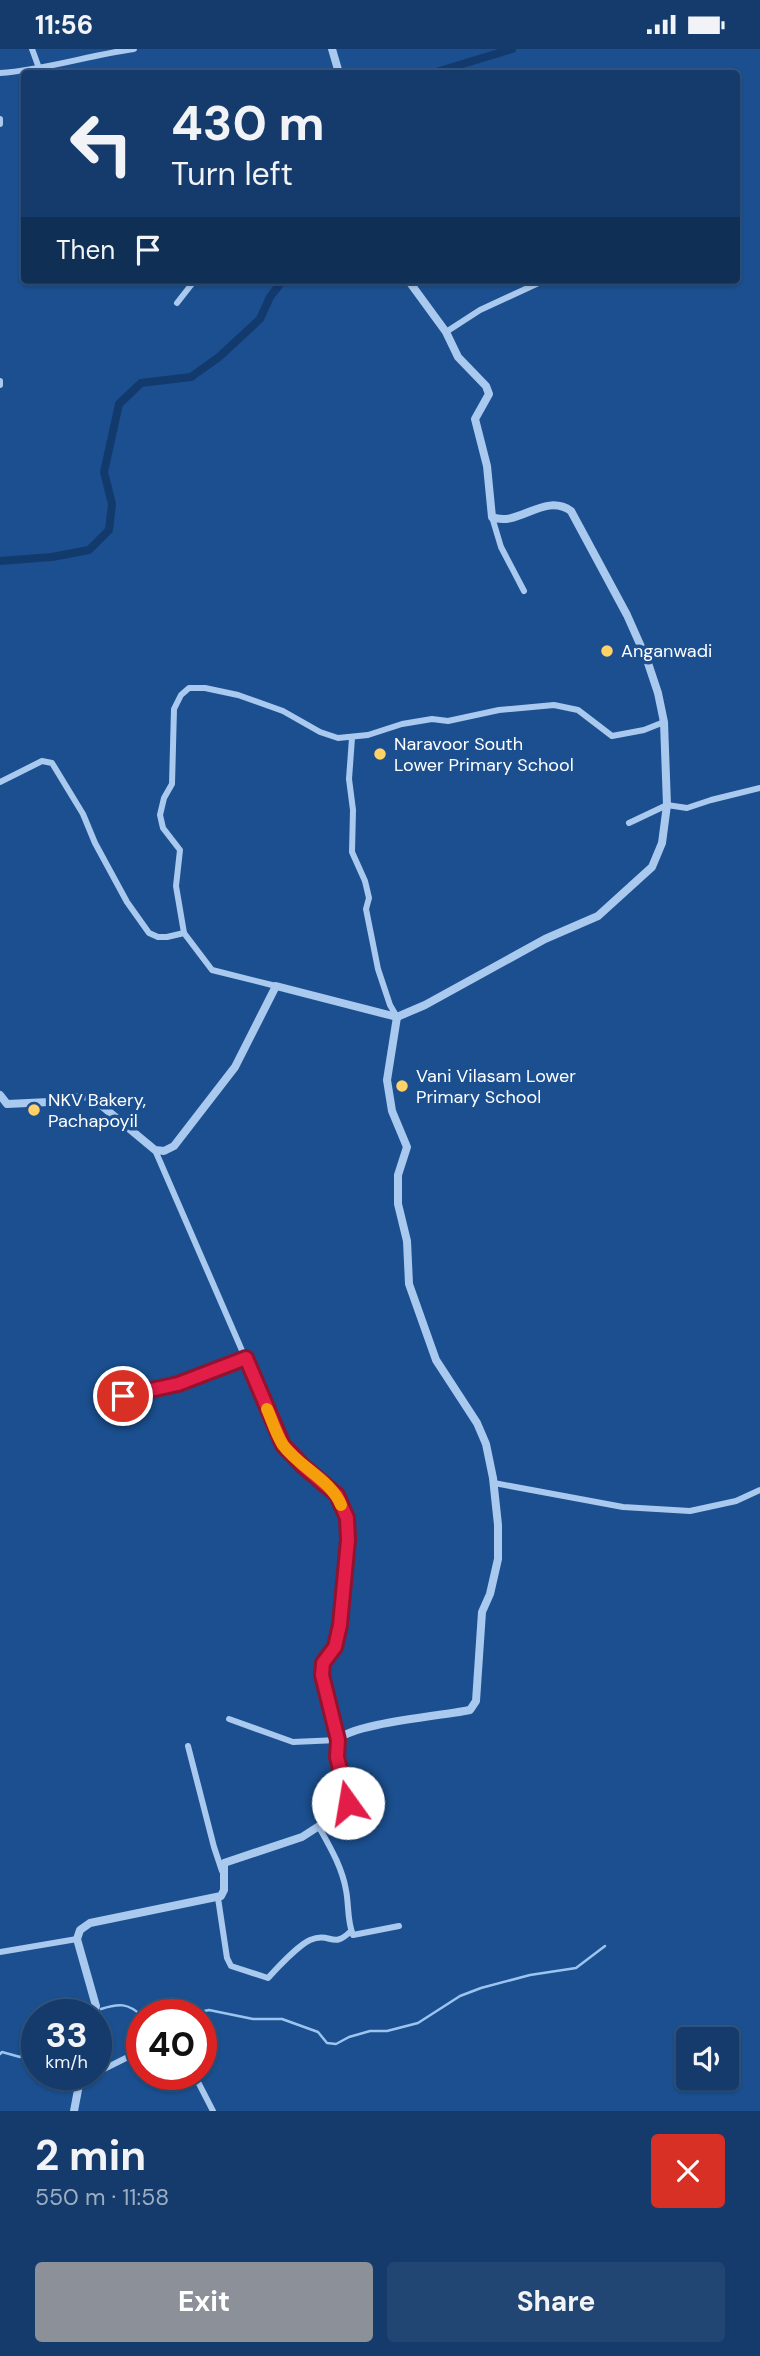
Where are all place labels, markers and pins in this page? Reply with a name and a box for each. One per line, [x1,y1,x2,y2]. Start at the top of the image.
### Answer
place label: Anganwadi [621,639,712,663]
marker: Anganwadi [599,643,615,659]
place label: Naravoor South Lower Primary School [394,732,574,777]
marker: Naravoor South Lower Primary School [372,746,388,762]
place label: Vani Vilasam Lower Primary School [416,1064,576,1109]
marker: Vani Vilasam Lower Primary School [394,1078,410,1094]
place label: NKV Bakery, Pachapoyil [48,1088,146,1133]
marker: NKV Bakery, Pachapoyil [26,1102,42,1118]
pin [93,1366,153,1426]

